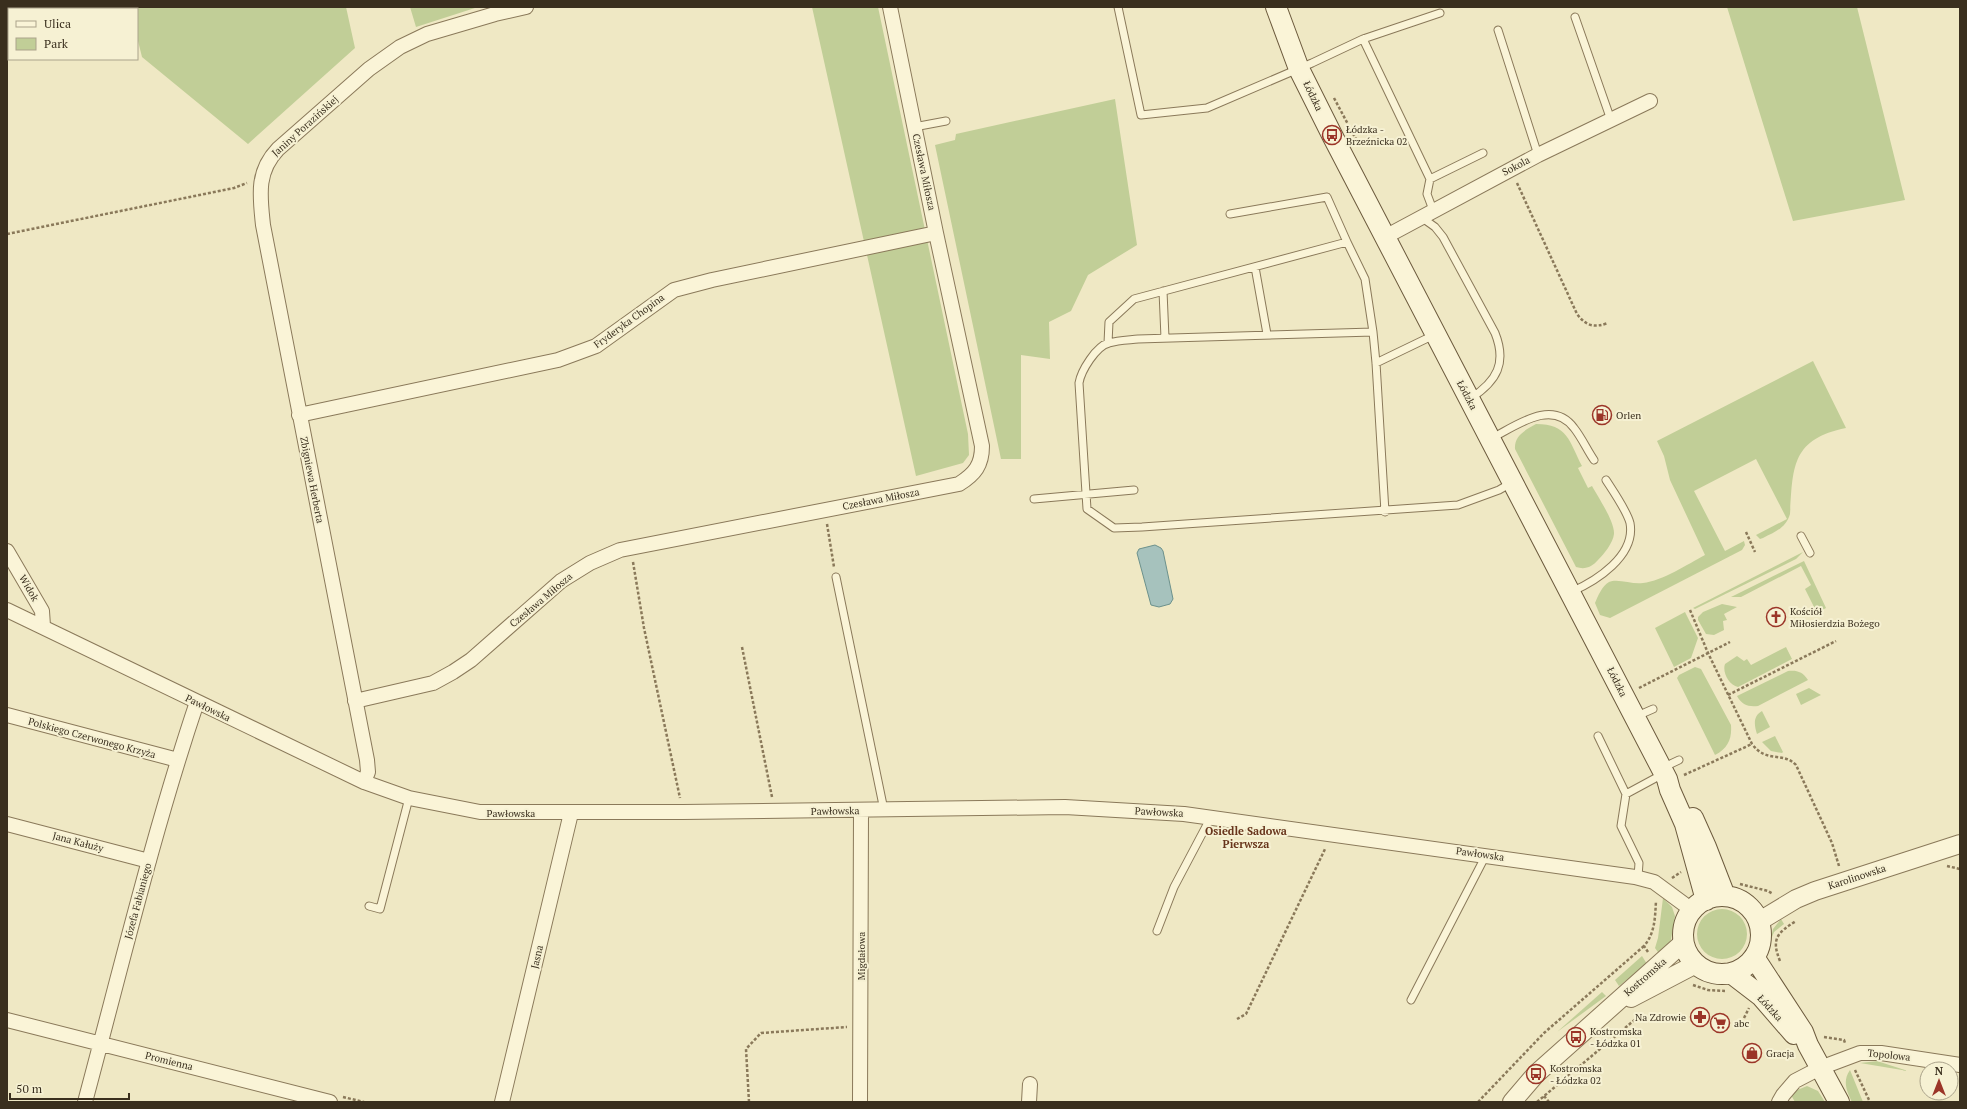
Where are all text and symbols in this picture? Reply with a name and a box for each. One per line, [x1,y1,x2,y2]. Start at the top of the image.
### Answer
legend [8,8,138,60]
text: Ulica [44,16,71,31]
text: Park [44,36,69,51]
street label: Łódzka [1300,79,1326,113]
street label: Janiny Porazińskiej [269,93,341,159]
place label: Łódzka - Brzeźnicka 02 [1346,123,1407,148]
bus stop icon: Łódzka - Brzeźnicka 02 [1321,124,1343,146]
street label: Czesława Miłosza [910,132,938,212]
street label: Sokola [1500,153,1532,179]
street label: Fryderyka Chopina [591,291,667,351]
street label: Łódzka [1454,378,1480,412]
fuel station icon: Orlen [1591,404,1613,426]
place label: Orlen [1616,409,1641,422]
street label: Zbigniewa Herberta [297,436,327,524]
street label: Czesława Miłosza [841,485,921,513]
street label: Czesława Miłosza [507,570,575,630]
street label: Widok [16,572,42,604]
place label: Kościół Miłosierdzia Bożego [1790,605,1880,630]
church icon: Kościół Miłosierdzia Bożego [1765,606,1787,628]
street label: Łódzka [1604,665,1630,699]
street label: Pawłowska [183,691,233,725]
street label: Polskiego Czerwonego Krzyża [27,715,157,761]
street label: Pawłowska [811,804,859,818]
street label: Pawłowska [1134,804,1184,820]
street label: Pawłowska [487,807,535,820]
district label: Osiedle Sadowa Pierwsza [1205,824,1287,851]
street label: Jana Kałuży [51,829,106,855]
street label: Pawłowska [1455,844,1505,864]
street label: Józefa Fabianiego [122,861,155,940]
street label: Karolinowska [1826,862,1888,892]
street label: Migdałowa [855,932,868,980]
street label: Jasna [528,944,546,970]
street label: Kostromska [1621,955,1669,999]
street label: Łódzka [1754,992,1786,1024]
pharmacy icon: Na Zdrowie [1689,1006,1711,1028]
place label: Na Zdrowie [1635,1011,1686,1024]
supermarket icon: abc [1709,1012,1731,1034]
place label: abc [1734,1017,1750,1030]
place label: Kostromska - Łódzka 01 [1590,1025,1642,1050]
bus stop icon: Kostromska - Łódzka 01 [1565,1026,1587,1048]
shop icon: Gracja [1741,1042,1763,1064]
street label: Topolowa [1867,1046,1911,1064]
place label: Gracja [1766,1047,1794,1060]
street label: Promienna [144,1049,194,1073]
north arrow [1919,1061,1959,1101]
place label: Kostromska - Łódzka 02 [1550,1062,1602,1087]
bus stop icon: Kostromska - Łódzka 02 [1525,1063,1547,1085]
text: N [1935,1064,1944,1078]
scale bar [10,1075,129,1101]
text: 50 m [16,1081,43,1096]

